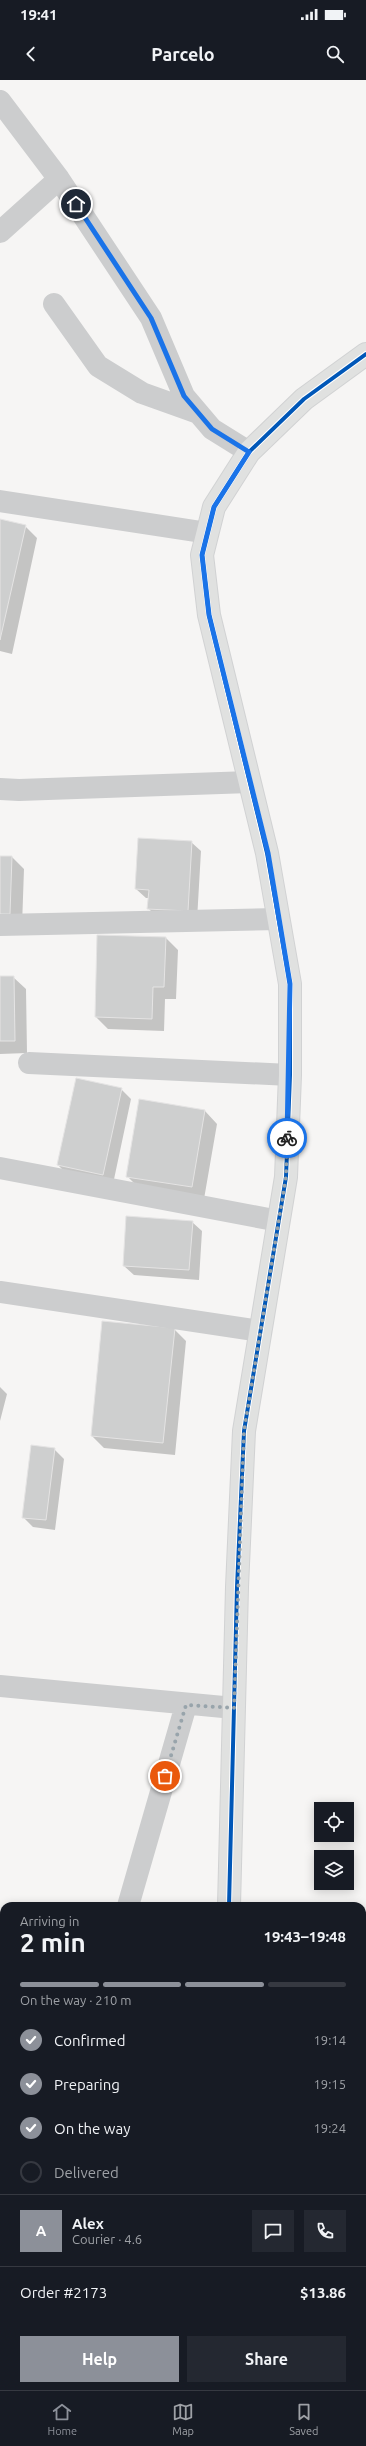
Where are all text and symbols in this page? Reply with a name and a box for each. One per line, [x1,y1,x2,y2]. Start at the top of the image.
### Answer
text: 19:41 [20,6,58,23]
icon: back [20,43,42,65]
icon: search [324,43,346,65]
text: Parcelo [151,44,215,64]
pin [59,187,93,221]
icon: home [65,193,87,215]
courier [267,1118,307,1158]
icon: bike [276,1127,298,1149]
pin [148,1759,182,1793]
icon: bag [154,1765,176,1787]
map controls [314,1802,354,1890]
button: locate [314,1802,354,1842]
button: layers [314,1850,354,1890]
text: Arriving in [20,1914,79,1928]
text: 2 min [20,1928,86,1957]
text: 19:43–19:48 [263,1928,346,1945]
text: On the way · 210 m [20,1993,132,2007]
icon: check [20,2029,42,2051]
text: Confirmed [54,2032,126,2049]
text: 19:14 [313,2033,346,2047]
icon: check [20,2073,42,2095]
text: Preparing [54,2076,120,2093]
text: 19:15 [313,2077,346,2091]
icon: check [20,2117,42,2139]
text: On the way [54,2120,130,2137]
text: 19:24 [313,2121,346,2135]
text: Delivered [54,2164,119,2181]
button: chat [252,2210,294,2252]
button: phone [304,2210,346,2252]
text: Alex [72,2215,104,2232]
text: A [36,2222,46,2239]
text: Courier · 4.6 [72,2232,142,2246]
text: Order #2173 [20,2284,107,2301]
text: $13.86 [300,2284,346,2301]
button: Help [20,2336,179,2382]
button: Share [187,2336,346,2382]
tab: Home [48,2401,77,2437]
tab: Map [172,2401,194,2437]
tab: Saved [289,2401,318,2437]

